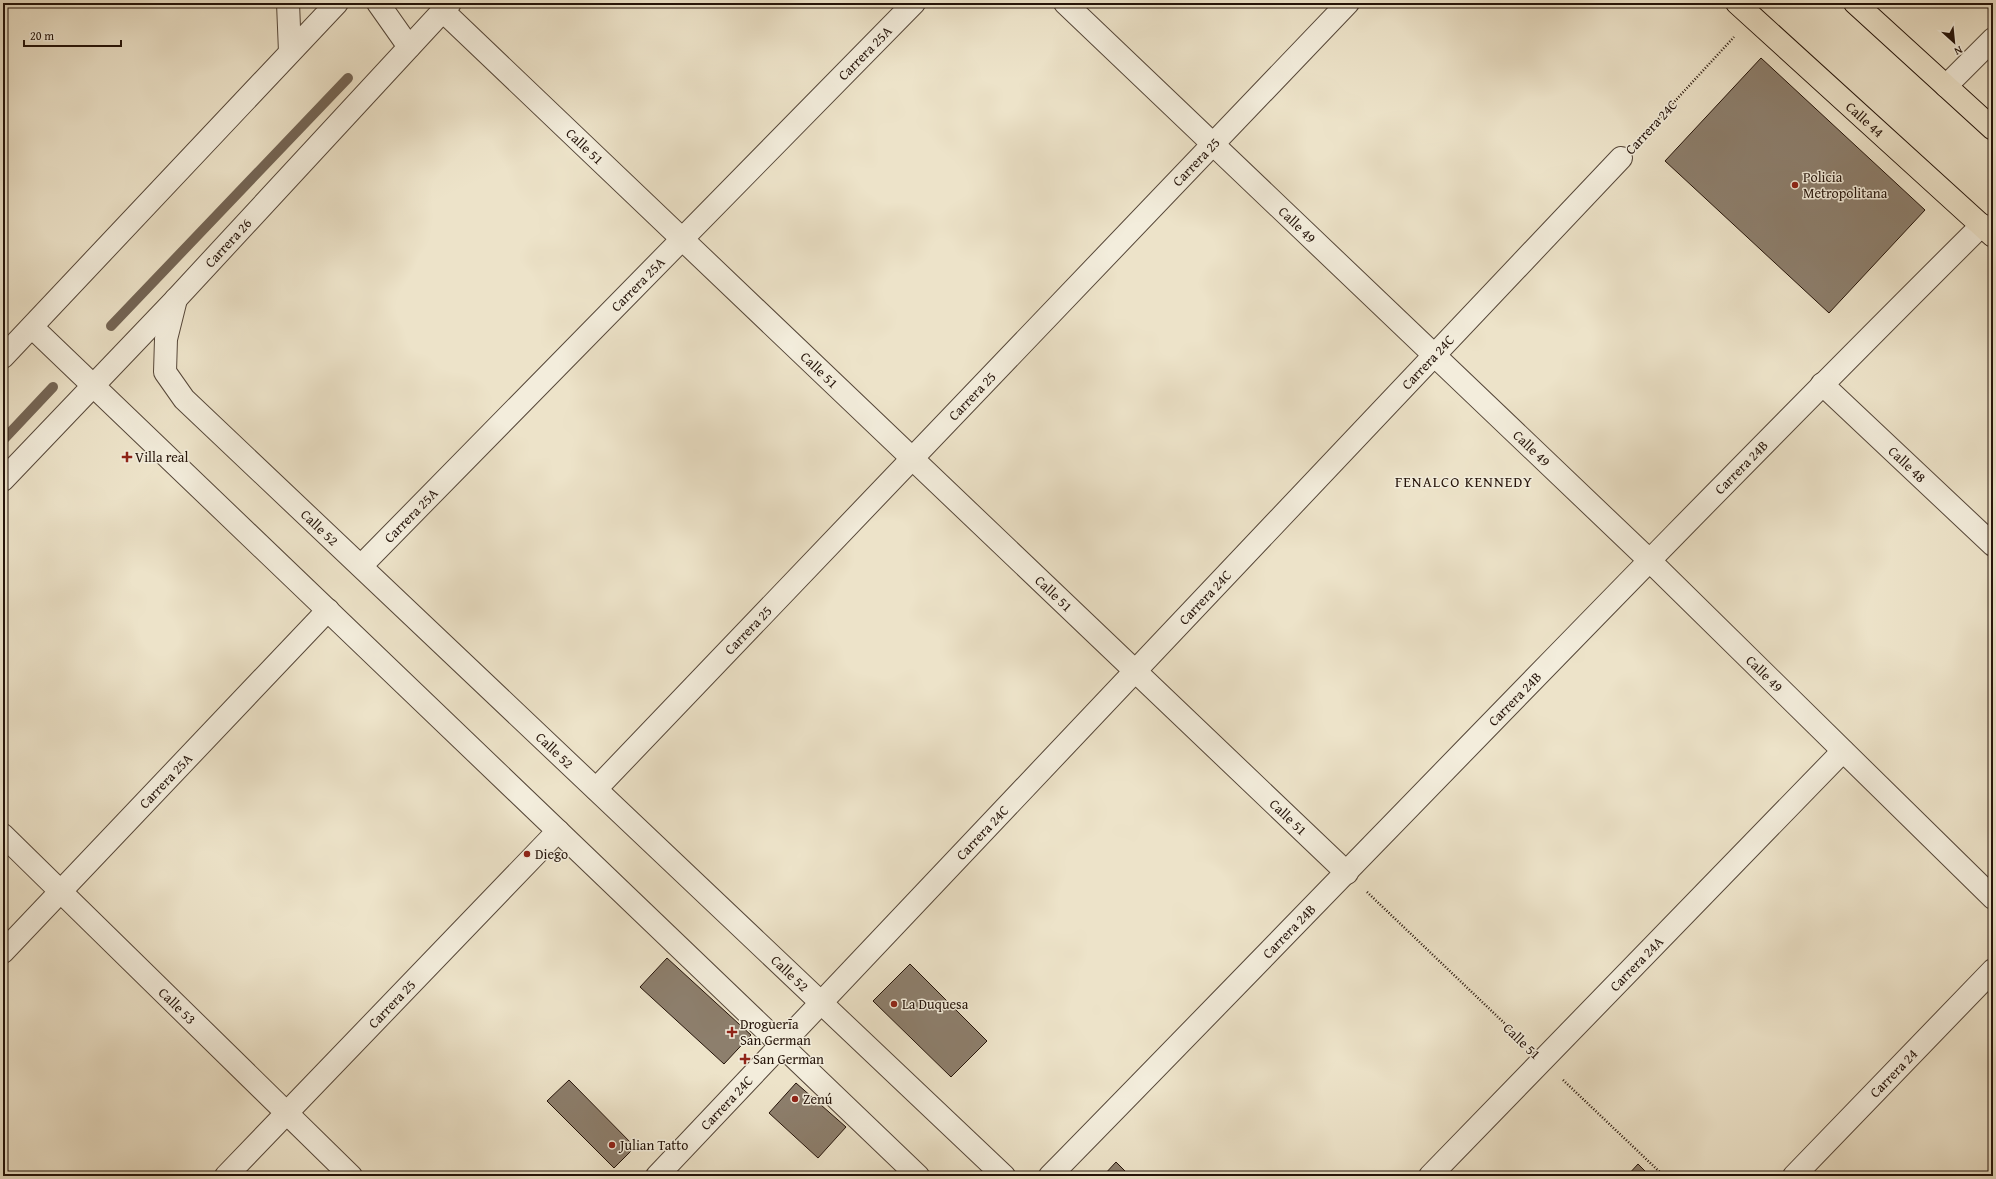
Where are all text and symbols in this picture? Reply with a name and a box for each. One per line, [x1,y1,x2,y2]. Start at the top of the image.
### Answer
street label: Carrera 25A [833,21,897,85]
scale bar [24,22,121,48]
north arrow [1934,22,1974,62]
text: 20 m [30,27,54,44]
text: N [1951,42,1965,60]
street label: Carrera 24C [1620,95,1682,159]
street label: Calle 44 [1841,97,1889,142]
street label: Calle 51 [562,123,608,169]
street label: Carrera 25 [1168,133,1224,191]
place label: Policia Metropolitana [1803,167,1888,203]
marker: Policia Metropolitana [1790,180,1800,190]
street label: Calle 49 [1274,202,1321,248]
street label: Carrera 26 [200,213,256,272]
street label: Carrera 25A [606,252,670,316]
street label: Carrera 24C [1397,330,1459,394]
street label: Calle 51 [796,347,843,393]
street label: Carrera 25 [944,367,1000,425]
street label: Calle 49 [1508,425,1555,471]
street label: Carrera 24B [1710,436,1773,499]
street label: Calle 48 [1884,441,1931,487]
place label: Villa real [135,447,188,467]
marker: Villa real [122,452,132,462]
district label: FENALCO KENNEDY [1395,471,1533,492]
street label: Carrera 25A [379,483,443,547]
street label: Calle 52 [296,505,343,550]
street label: Carrera 24C [1174,565,1236,629]
street label: Calle 51 [1031,571,1077,616]
street label: Carrera 25 [720,601,776,659]
street label: Calle 49 [1741,651,1788,697]
street label: Carrera 24B [1483,667,1546,731]
street label: Calle 52 [531,727,578,773]
street label: Carrera 25A [134,748,197,813]
street label: Calle 51 [1265,794,1312,840]
street label: Carrera 24C [951,800,1013,864]
place label: Diego [535,844,568,864]
marker: Diego [522,849,532,859]
street label: Carrera 24B [1258,899,1320,963]
street label: Carrera 24A [1605,931,1668,996]
street label: Calle 52 [767,950,813,996]
street label: Carrera 25 [363,975,420,1033]
street label: Calle 53 [154,983,200,1029]
place label: La Duquesa [902,994,969,1014]
marker: La Duquesa [889,999,899,1009]
place label: Droguerīa San German [740,1014,811,1050]
street label: Calle 51 [1499,1018,1545,1064]
marker: Droguerīa San German [727,1027,737,1037]
street label: Carrera 24 [1865,1044,1922,1102]
place label: San German [753,1049,824,1069]
marker: San German [740,1054,750,1064]
street label: Carrera 24C [696,1071,758,1134]
place label: Zenú [803,1089,833,1109]
marker: Zenú [790,1094,800,1104]
place label: Julian Tatto [618,1135,688,1155]
marker: Julian Tatto [607,1140,617,1150]

